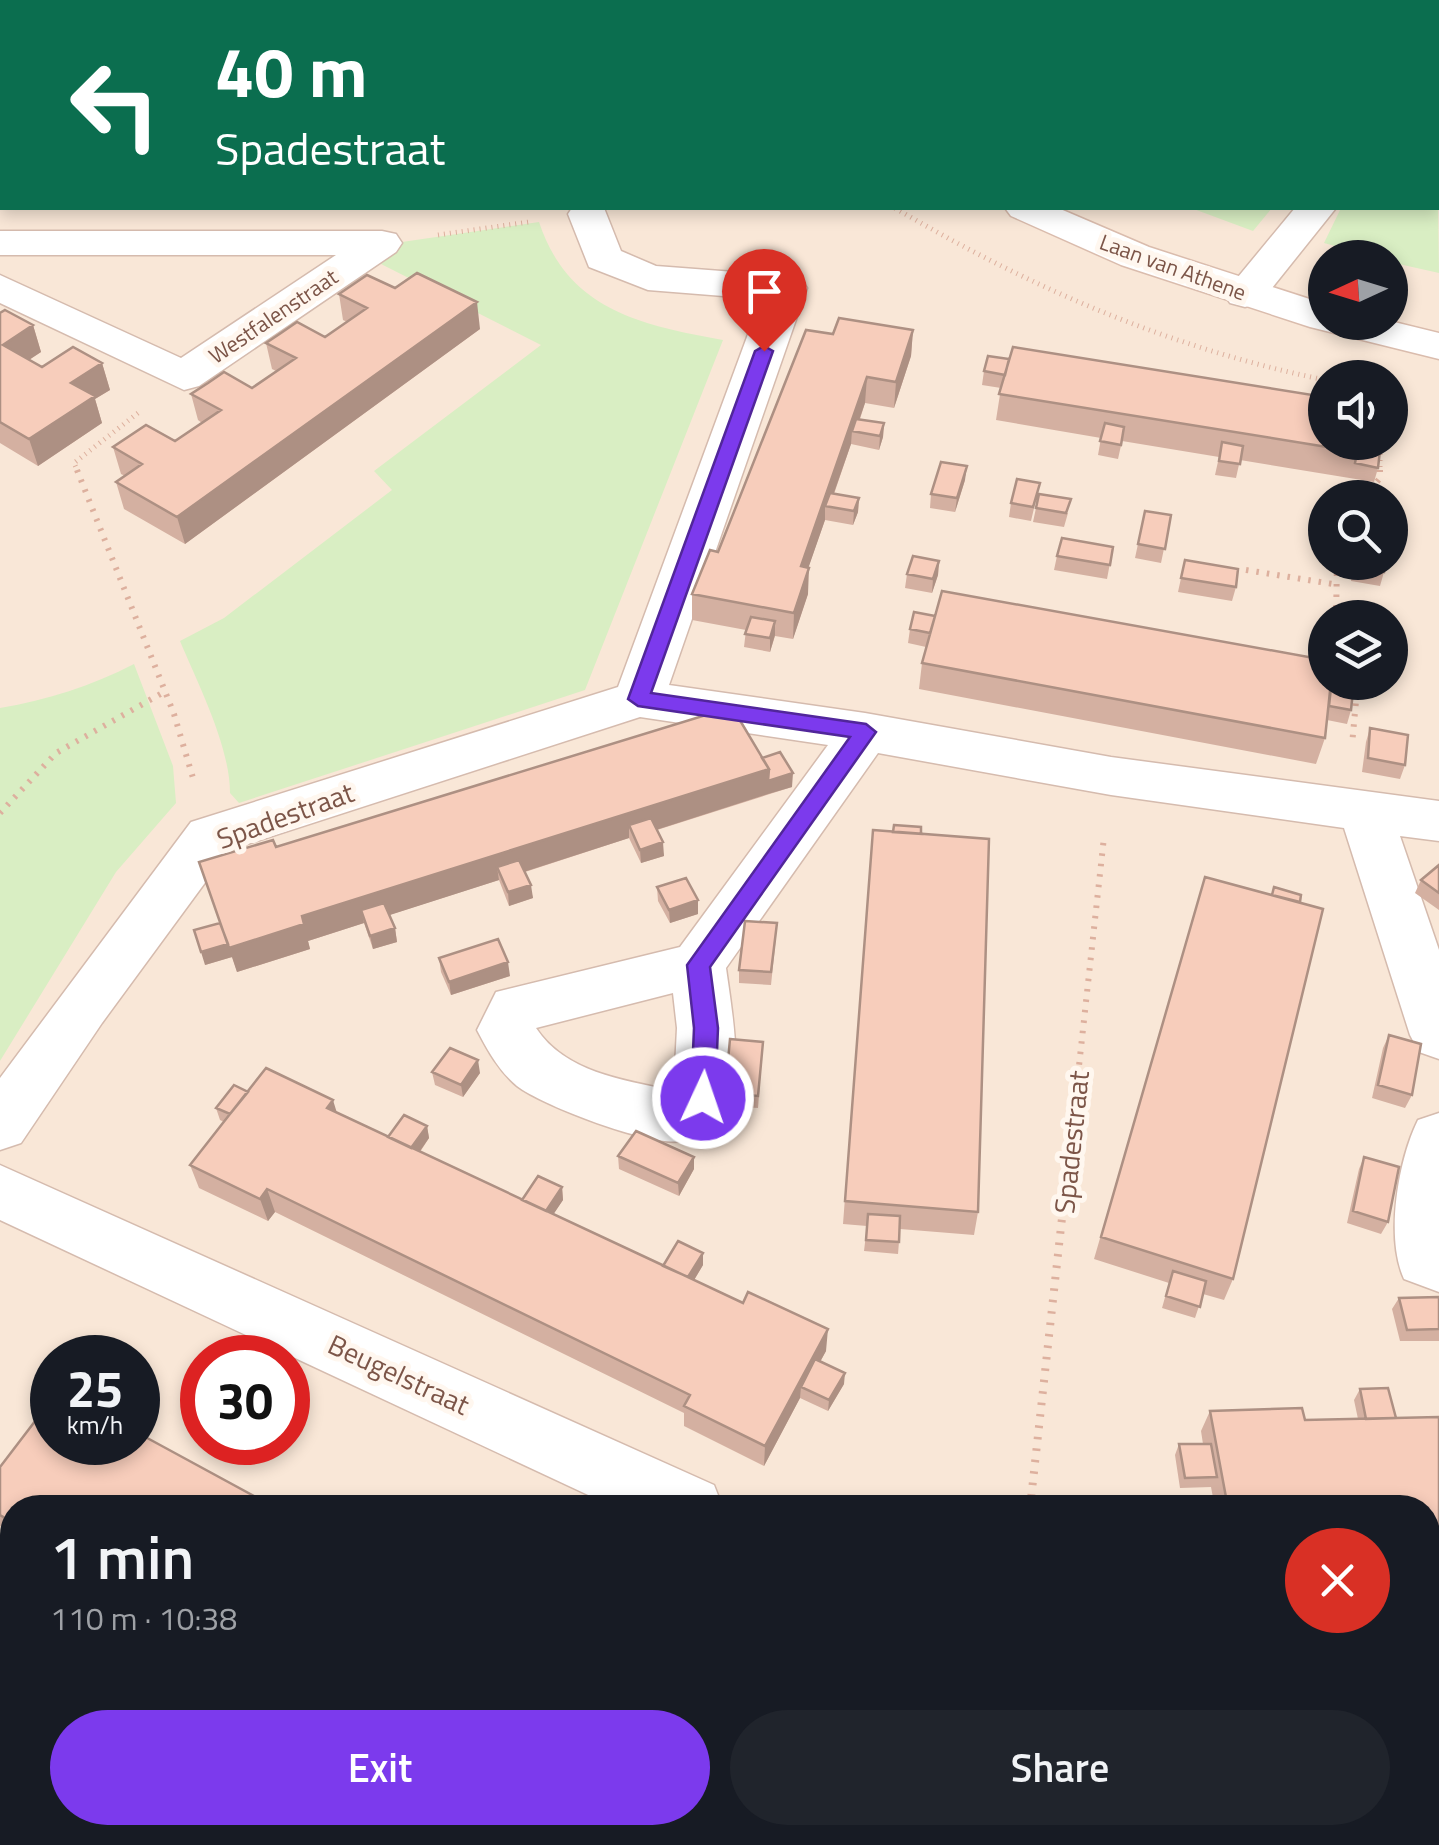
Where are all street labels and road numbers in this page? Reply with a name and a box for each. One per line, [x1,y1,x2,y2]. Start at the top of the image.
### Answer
street label: Laan van Athene [1095,225,1251,309]
street label: Westfalenstraat [201,260,345,372]
street label: Spadestraat [210,770,360,860]
street label: Spadestraat [1042,1068,1100,1216]
street label: Beugelstraat [321,1322,477,1426]

